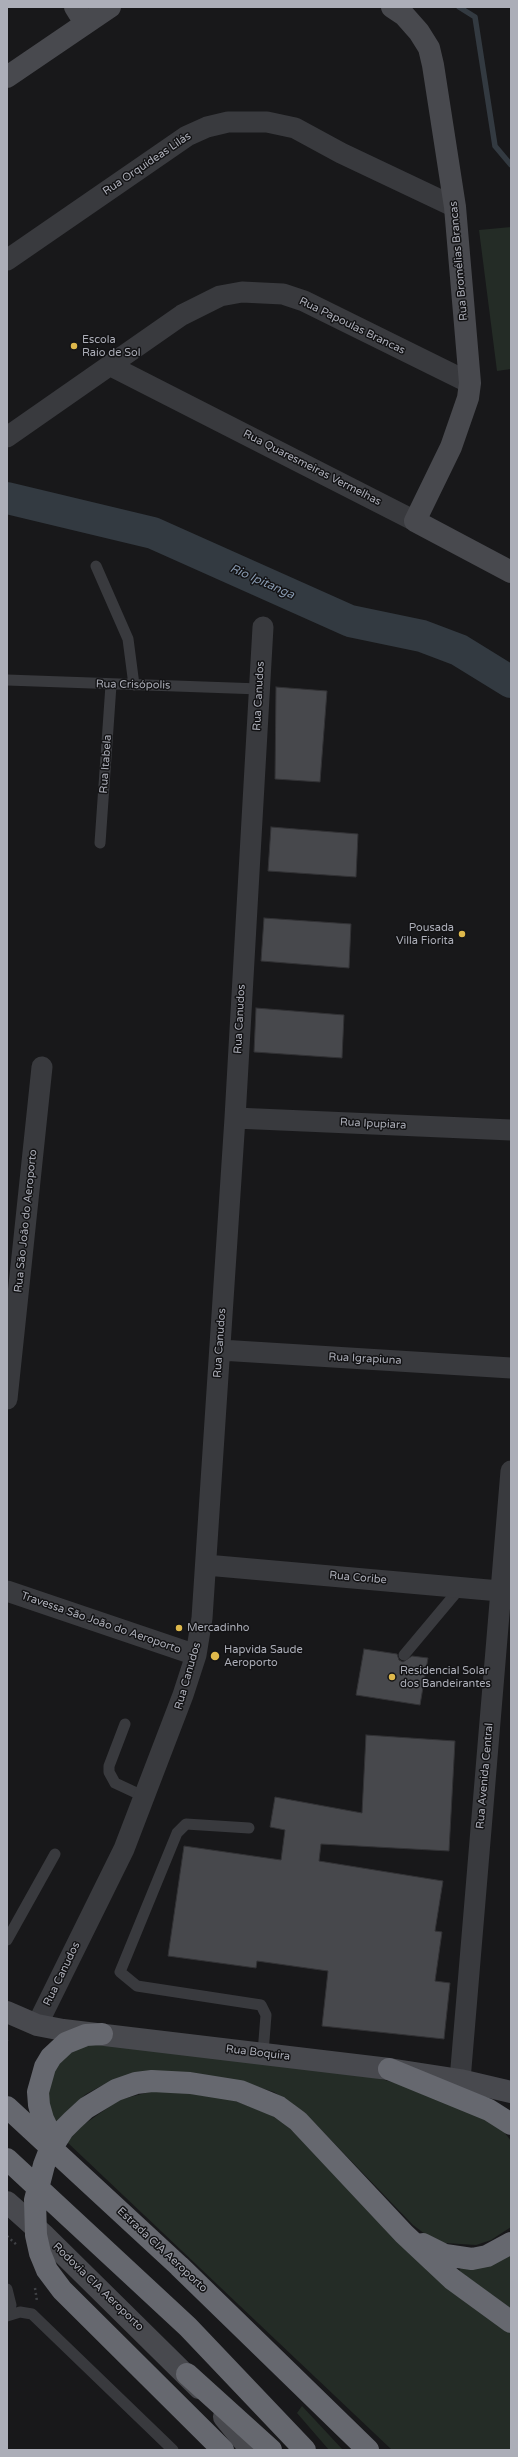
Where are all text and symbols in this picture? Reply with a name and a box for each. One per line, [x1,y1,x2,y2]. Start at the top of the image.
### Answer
street label: Rua Orquídeas Lilás [100,130,194,198]
street label: Rua Bromélias Brancas [447,201,471,321]
street label: Rua Papoulas Brancas [297,295,407,357]
place label: Escola Raio de Sol [82,333,141,359]
marker: Escola Raio de Sol [69,341,79,351]
street label: Rua Quaresmeiras Vermelhas [241,427,383,509]
water label: Rio Ipitanga [228,561,296,603]
street label: Rua Canudos [251,661,267,731]
street label: Rua Crisópolis [96,678,170,692]
street label: Rua Itabela [97,734,115,794]
place label: Pousada Villa Fiorita [396,921,454,947]
marker: Pousada Villa Fiorita [457,929,467,939]
street label: Rua Canudos [232,984,248,1054]
street label: Rua Ipupiara [339,1116,407,1132]
street label: Rua São João do Aeroporto [12,1149,40,1293]
street label: Rua Canudos [211,1308,229,1378]
street label: Rua Igrapiuna [328,1350,402,1368]
street label: Rua Coribe [329,1569,387,1587]
street label: Travessa São João do Aeroporto [19,1589,183,1657]
place label: Mercadinho [187,1621,250,1635]
marker: Mercadinho [174,1623,184,1633]
street label: Rua Canudos [172,1641,204,1711]
place label: Hapvida Saude Aeroporto [224,1643,303,1669]
marker: Hapvida Saude Aeroporto [209,1650,221,1662]
place label: Residencial Solar dos Bandeirantes [400,1664,491,1690]
marker: Residencial Solar dos Bandeirantes [387,1672,397,1682]
street label: Rua Avenida Central [474,1722,496,1830]
street label: Rua Canudos [41,1940,83,2008]
street label: Rua Boquira [225,2043,291,2063]
street label: Estrada CIA Aeroporto [114,2205,210,2295]
street label: Rodovia CIA Aeroporto [50,2240,146,2334]

